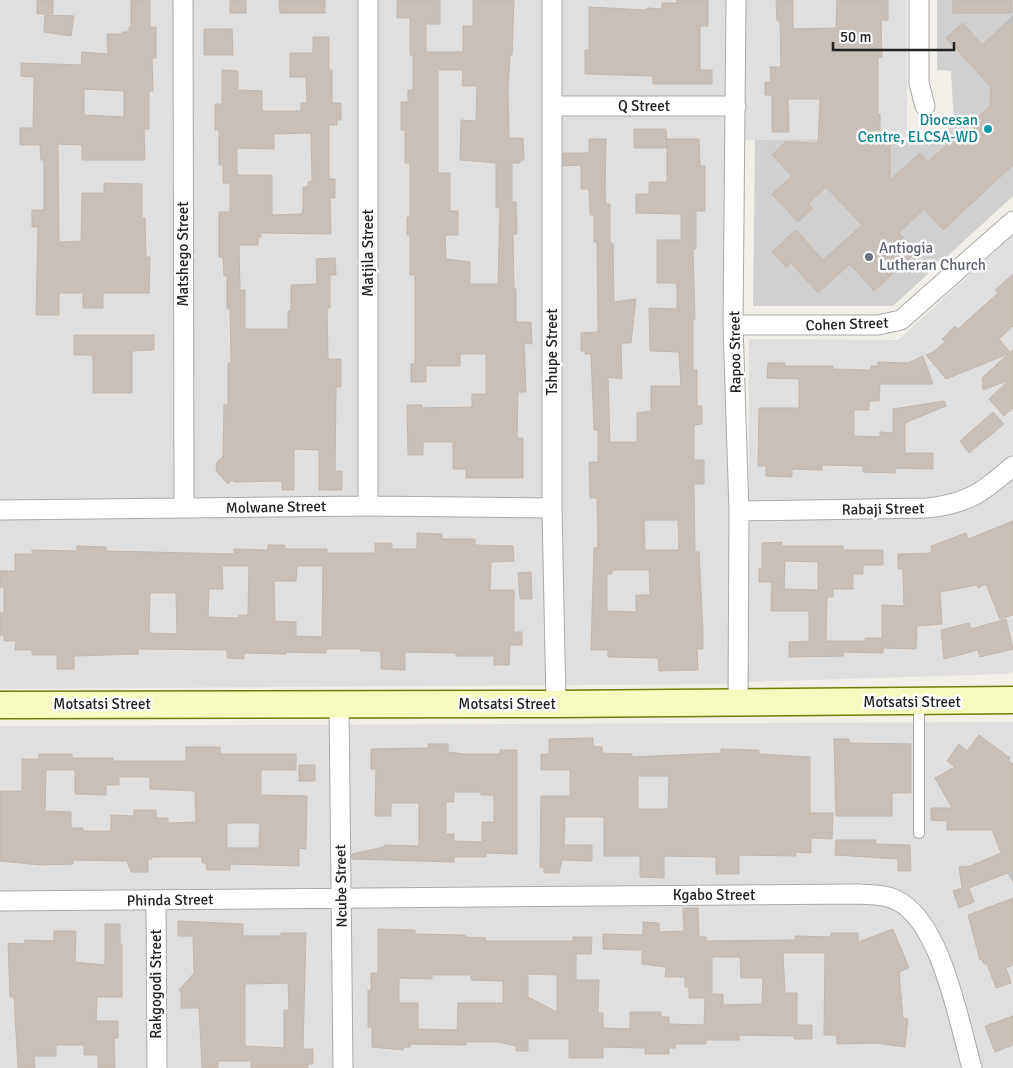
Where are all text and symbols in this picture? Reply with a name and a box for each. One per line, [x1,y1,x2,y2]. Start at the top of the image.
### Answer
scale bar [833,20,954,52]
text: 50 m [840,28,871,46]
street label: Q Street [618,97,670,115]
place label: Diocesan Centre, ELCSA-WD [858,111,978,146]
marker: Diocesan Centre, ELCSA-WD [982,123,994,135]
street label: Matshego Street [174,201,192,307]
street label: Matjila Street [359,209,377,297]
place label: Antiogia Lutheran Church [879,239,986,274]
marker: Antiogia Lutheran Church [863,251,875,263]
street label: Tshupe Street [543,308,561,396]
street label: Rapoo Street [725,311,745,393]
street label: Cohen Street [805,314,889,334]
street label: Molwane Street [226,497,326,517]
street label: Rabaji Street [842,499,924,519]
street label: Motsatsi Street [863,693,961,711]
street label: Motsatsi Street [53,695,151,713]
street label: Motsatsi Street [458,695,556,713]
street label: Ncube Street [331,844,351,928]
street label: Kgabo Street [673,886,755,904]
street label: Phinda Street [126,890,214,910]
street label: Rakgogodi Street [147,929,165,1039]

